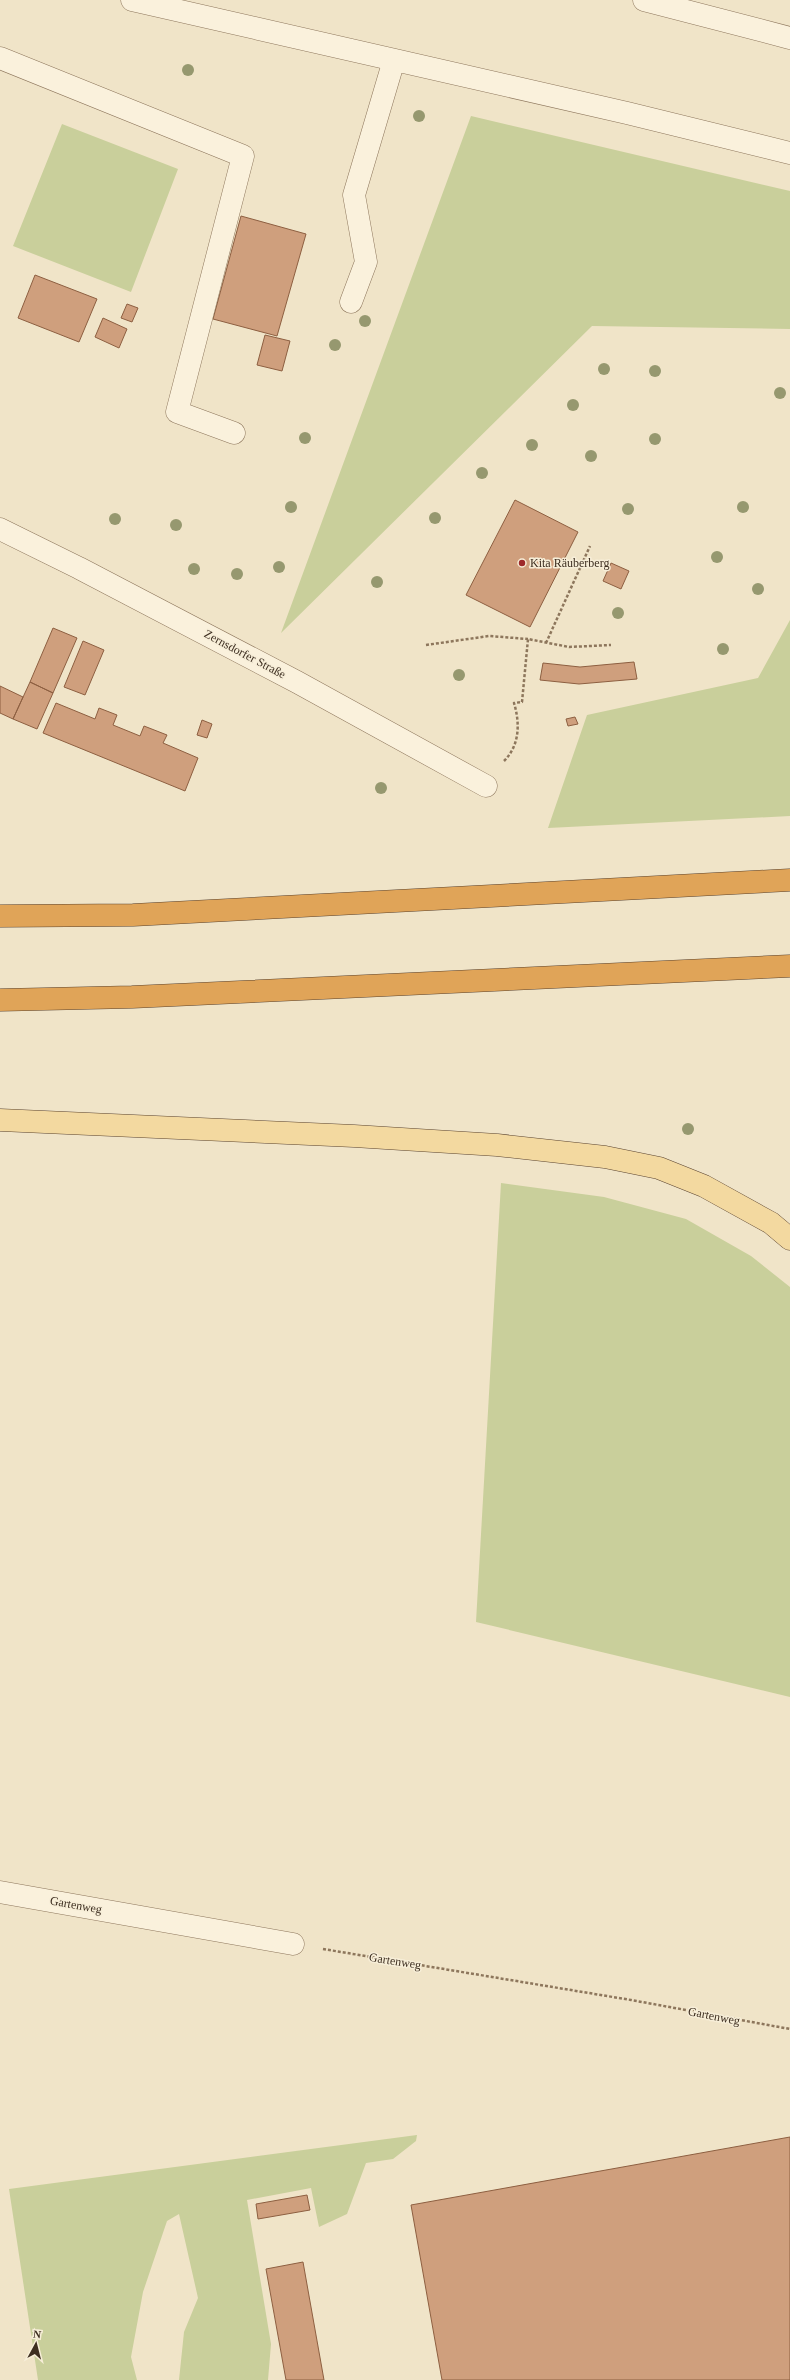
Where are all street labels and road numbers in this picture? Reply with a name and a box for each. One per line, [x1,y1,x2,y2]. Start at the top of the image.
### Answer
street label: Zernsdorfer Straße [202,627,288,681]
street label: Gartenweg [49,1894,103,1916]
street label: Gartenweg [368,1950,422,1972]
street label: Gartenweg [687,2004,741,2028]

